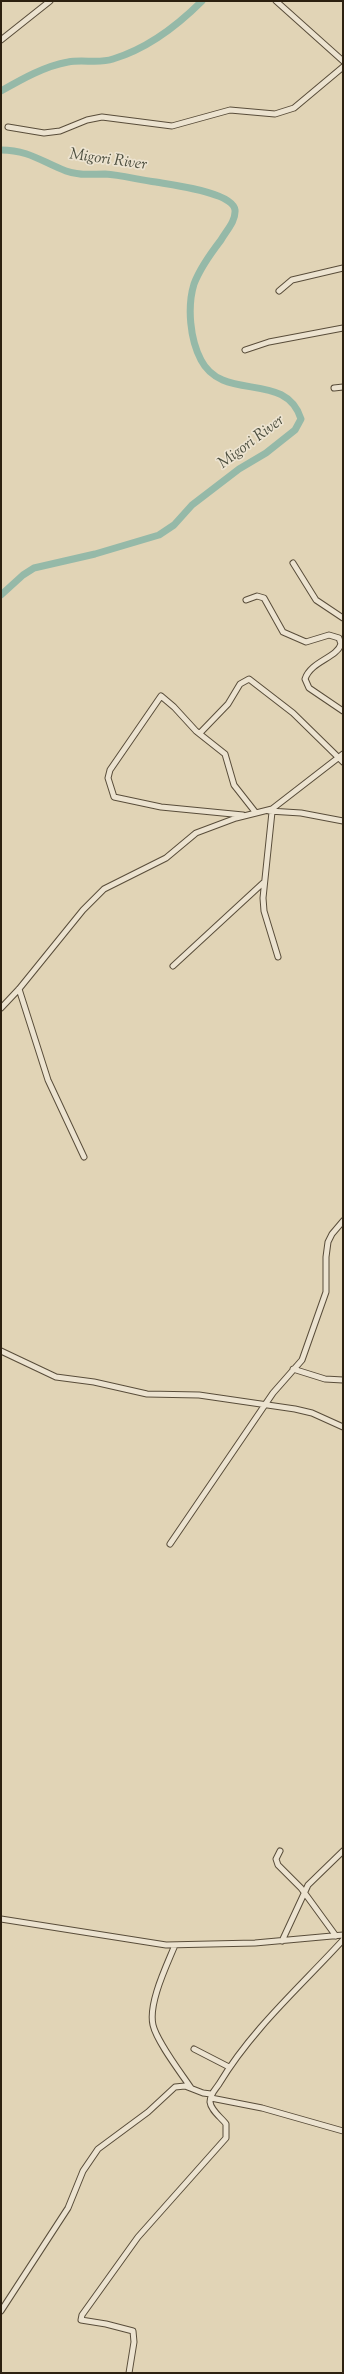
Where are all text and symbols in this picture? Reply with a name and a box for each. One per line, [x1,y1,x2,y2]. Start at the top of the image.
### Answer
water label: Migori River [68,146,148,176]
water label: Migori River [215,412,289,474]

